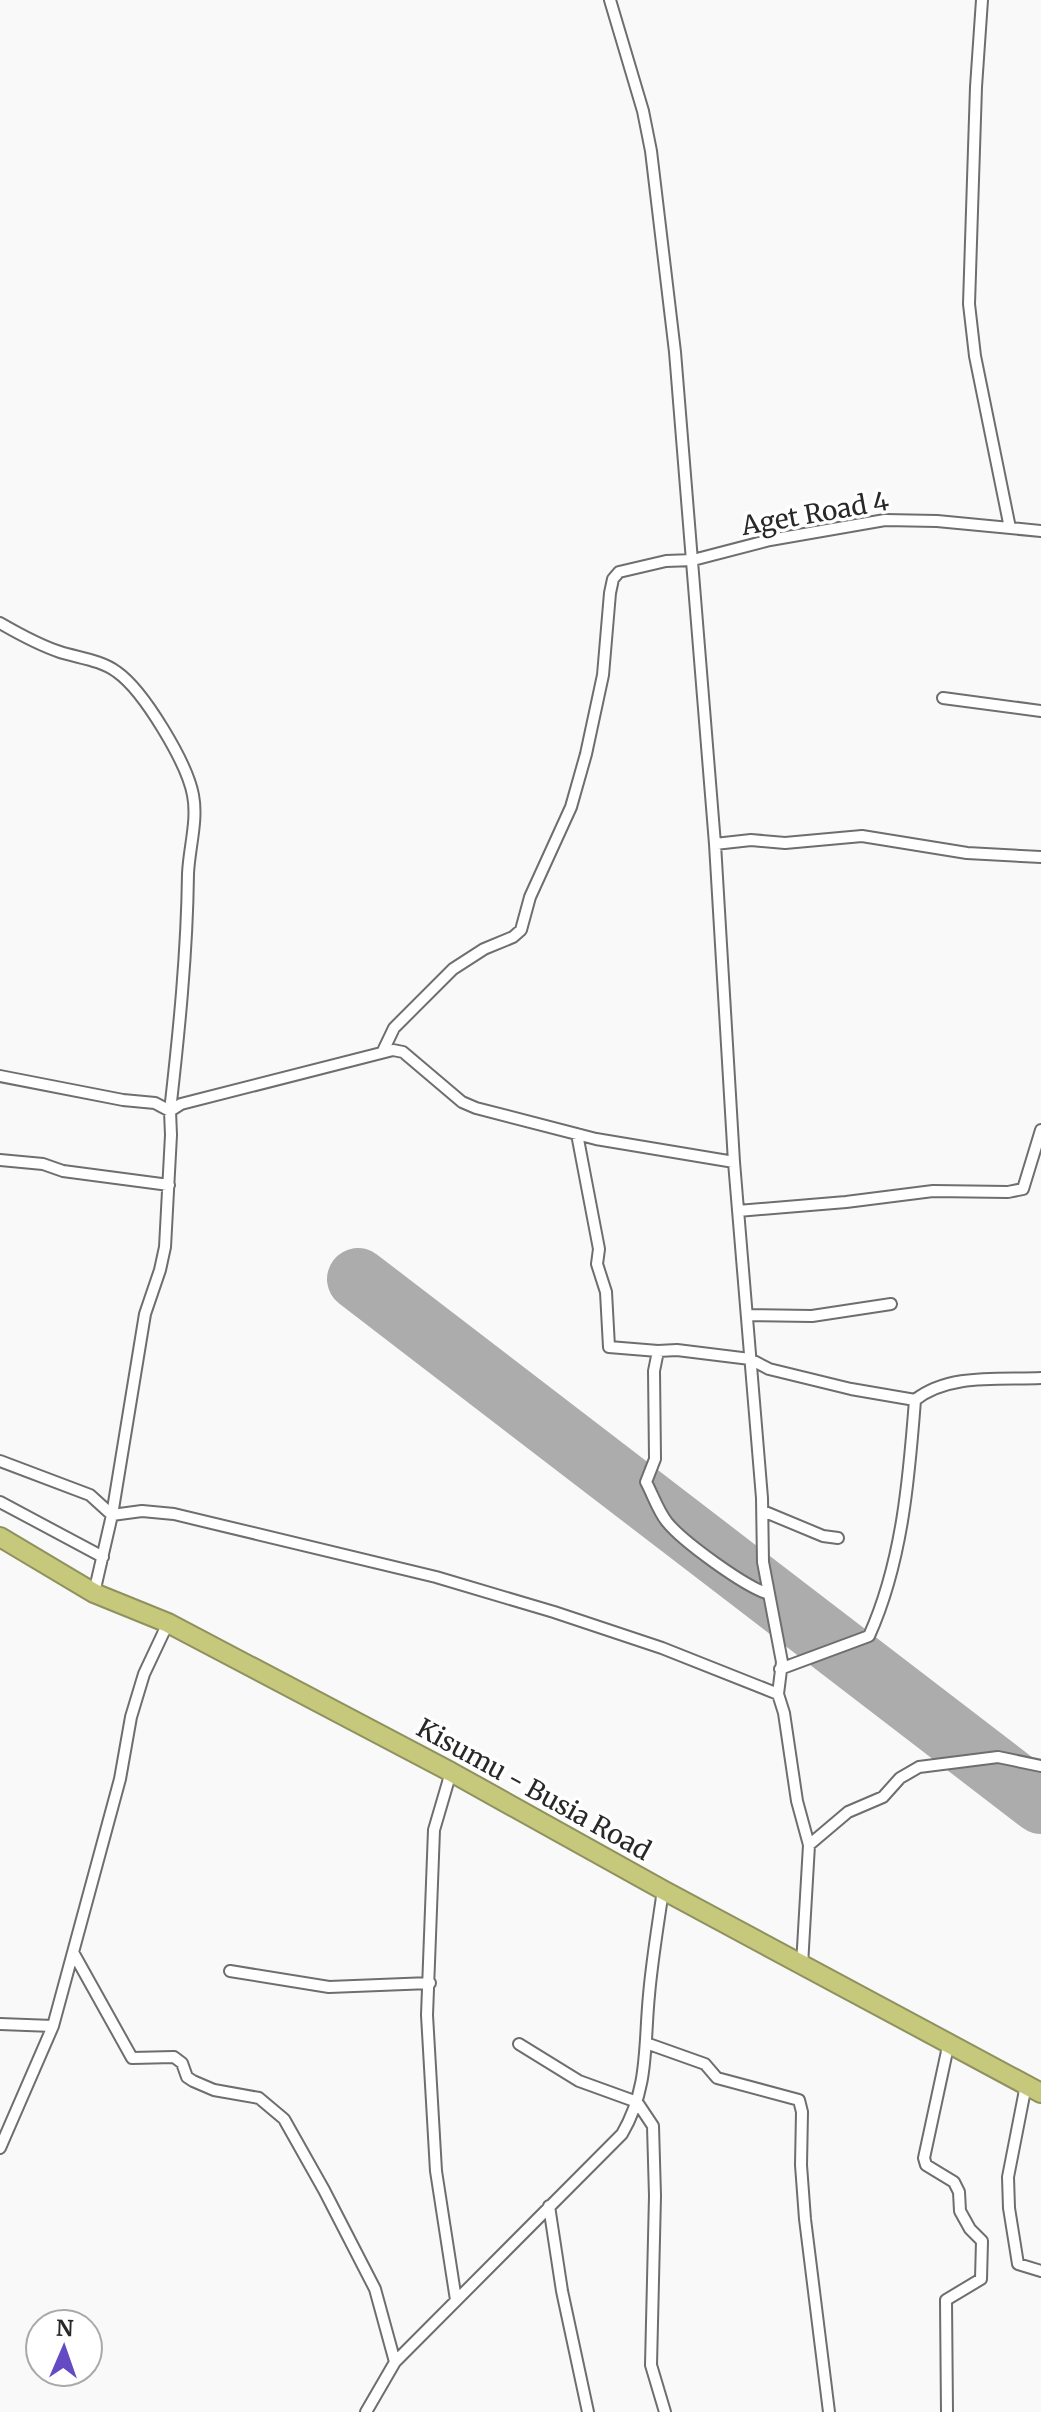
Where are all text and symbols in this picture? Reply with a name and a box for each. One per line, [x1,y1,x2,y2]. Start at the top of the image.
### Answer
street label: Aget Road 4 [738,484,891,542]
street label: Kisumu - Busia Road [411,1711,657,1867]
north arrow [24,2308,104,2388]
text: N [56,2314,74,2342]

